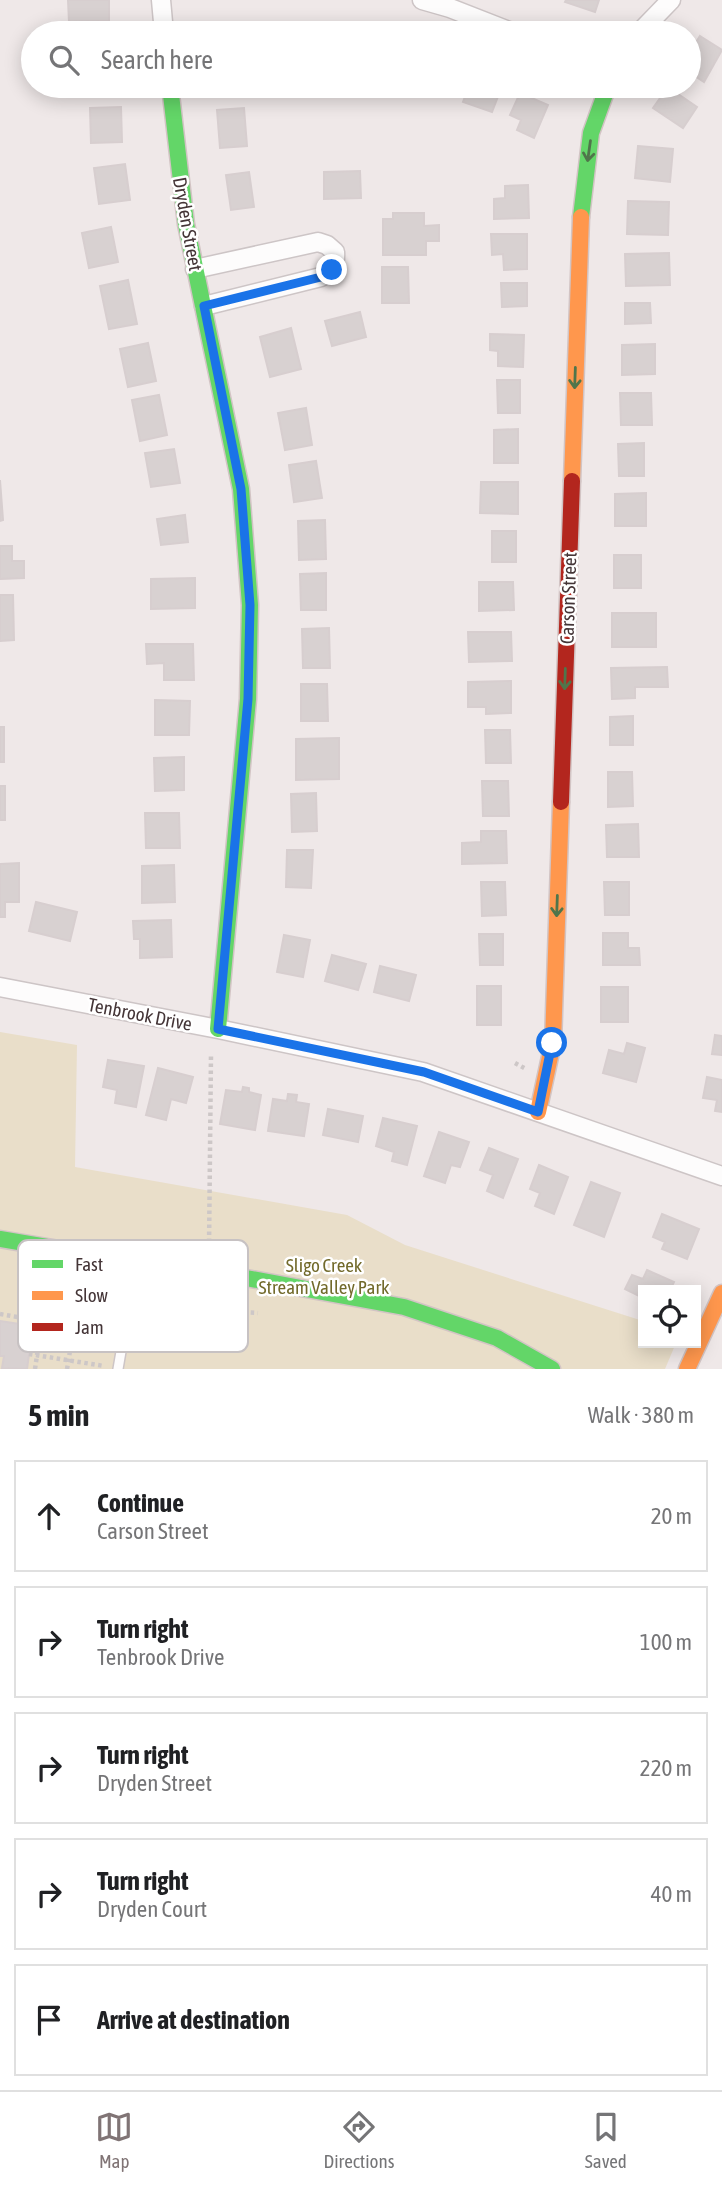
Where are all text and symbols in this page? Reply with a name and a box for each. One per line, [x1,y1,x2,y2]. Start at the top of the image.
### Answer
search box [21,21,701,98]
icon: search [45,41,83,79]
text: Search here [101,45,213,75]
one-way arrow [582,139,595,162]
street label: Dryden Street [169,175,207,273]
route end [316,254,347,285]
one-way arrow [569,366,582,389]
street label: Carson Street [555,552,581,644]
one-way arrow [558,667,572,690]
one-way arrow [551,894,564,917]
street label: Tenbrook Drive [86,993,194,1035]
route start [536,1027,567,1058]
legend [18,1240,248,1352]
text: Fast [75,1253,103,1275]
park label: Sligo Creek Stream Valley Park [259,1254,390,1298]
text: Slow [75,1284,109,1306]
map controls [638,1285,701,1348]
button: locate [638,1285,701,1348]
text: Jam [75,1316,104,1338]
text: 5 min [28,1398,89,1432]
text: Walk · 380 m [588,1402,694,1428]
text: Continue [97,1488,184,1518]
icon: ahead [30,1497,68,1535]
text: 20 m [651,1503,692,1529]
text: Carson Street [97,1518,209,1544]
text: Turn right [97,1614,188,1644]
icon: right [30,1623,68,1661]
text: 100 m [640,1629,692,1655]
text: Tenbrook Drive [97,1644,225,1670]
text: Turn right [97,1740,188,1770]
icon: right [30,1749,68,1787]
text: 220 m [640,1755,692,1781]
text: Dryden Street [97,1770,212,1796]
text: Turn right [97,1866,188,1896]
icon: right [30,1875,68,1913]
text: 40 m [651,1881,692,1907]
text: Dryden Court [97,1896,207,1922]
icon: arrive [30,2001,68,2039]
text: Arrive at destination [97,2005,290,2035]
tab: Map [95,2108,133,2172]
tab: Directions [324,2108,394,2172]
tab: Saved [585,2108,627,2172]

